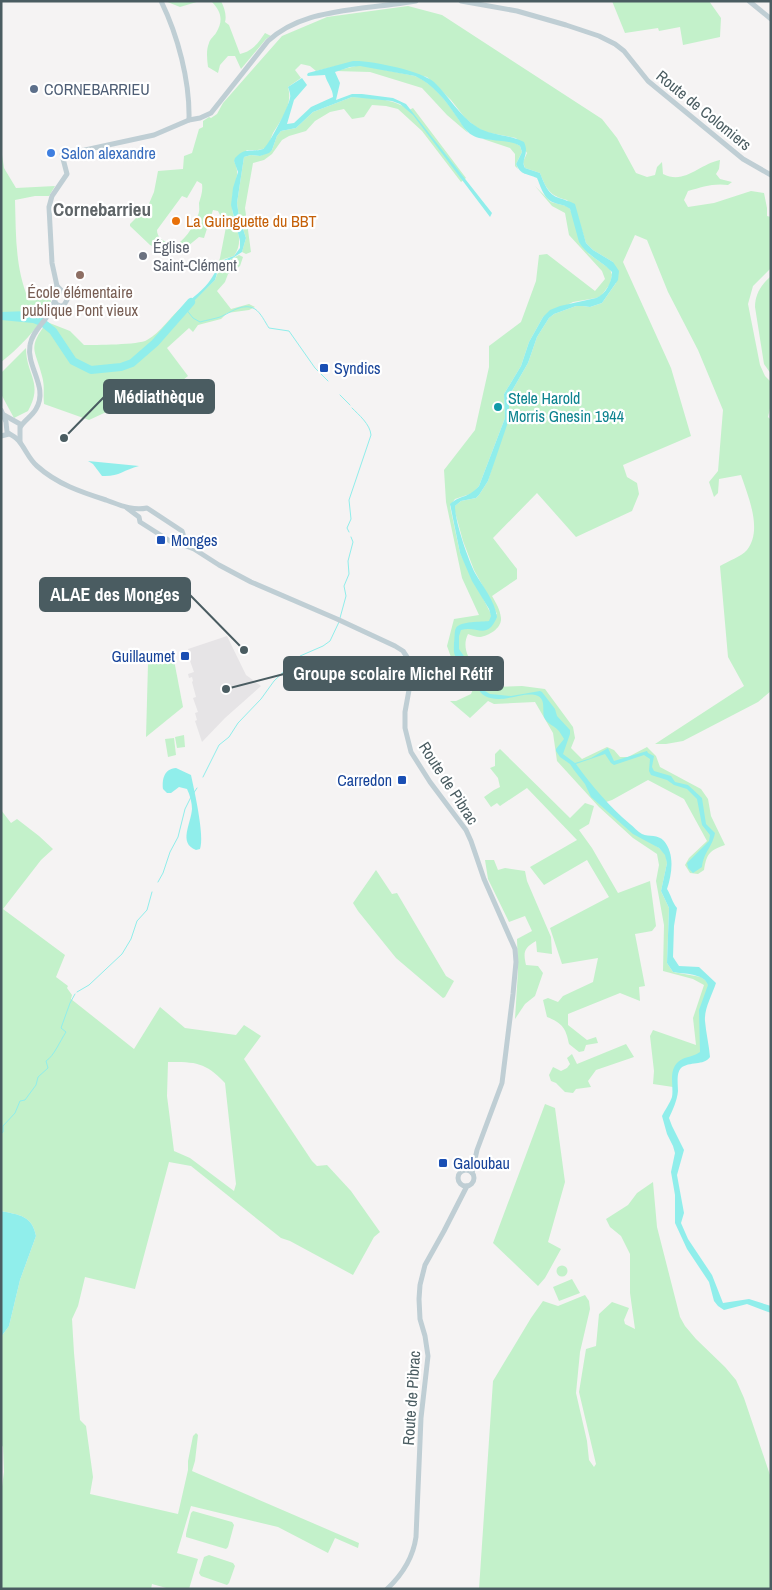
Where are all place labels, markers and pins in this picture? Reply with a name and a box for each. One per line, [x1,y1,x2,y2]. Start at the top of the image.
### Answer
place label: CORNEBARRIEU [44,78,150,100]
marker: CORNEBARRIEU [28,83,40,95]
place label: Salon alexandre [61,142,156,164]
marker: Salon alexandre [45,147,57,159]
place label: La Guinguette du BBT [186,210,317,232]
marker: La Guinguette du BBT [170,215,182,227]
place label: Église Saint-Clément [153,236,237,276]
marker: Église Saint-Clément [137,250,149,262]
marker: École élémentaire publique Pont vieux [74,269,86,281]
place label: École élémentaire publique Pont vieux [22,281,138,321]
place label: Syndics [334,357,381,379]
marker: Syndics [318,362,330,374]
callout: Médiathèque [104,380,214,413]
place label: Stele Harold Morris Gnesin 1944 [508,387,624,427]
marker: Stele Harold Morris Gnesin 1944 [492,401,504,413]
place label: Monges [171,529,218,551]
marker: Monges [155,534,167,546]
callout: ALAE des Monges [40,578,190,611]
place label: Guillaumet [112,645,175,667]
marker: Guillaumet [179,650,191,662]
callout: Groupe scolaire Michel Rétif [284,657,503,690]
place label: Carredon [337,769,392,791]
marker: Carredon [396,774,408,786]
place label: Galoubau [453,1152,510,1174]
marker: Galoubau [437,1157,449,1169]

